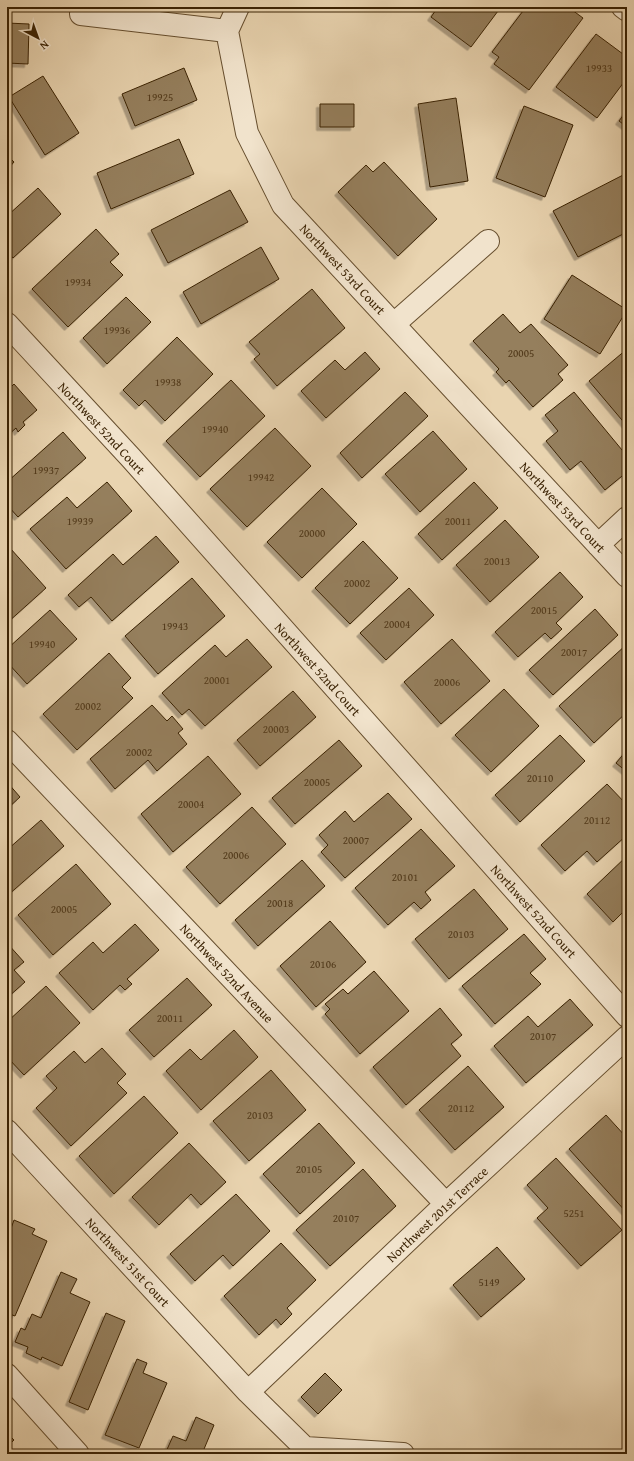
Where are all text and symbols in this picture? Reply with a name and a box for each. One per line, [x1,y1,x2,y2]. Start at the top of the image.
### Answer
north arrow [18,18,58,58]
text: N [36,37,53,54]
house number: 19933 [586,60,612,76]
house number: 19925 [147,89,173,105]
street label: Northwest 53rd Court [295,220,390,319]
house number: 19934 [65,274,91,290]
house number: 19936 [104,322,130,338]
house number: 20005 [508,345,534,361]
house number: 19938 [155,374,181,390]
street label: Northwest 52nd Court [54,378,150,479]
house number: 19940 [202,421,228,437]
street label: Northwest 53rd Court [515,458,610,557]
house number: 19937 [33,462,59,478]
house number: 19942 [248,469,274,485]
house number: 19939 [67,513,93,529]
house number: 20011 [445,513,471,529]
house number: 20000 [299,525,325,541]
house number: 20013 [484,553,510,569]
house number: 20002 [344,575,370,591]
house number: 20015 [531,602,557,618]
house number: 20004 [384,616,410,632]
house number: 19943 [162,618,188,634]
street label: Northwest 52nd Court [270,618,365,721]
house number: 19940 [29,636,55,652]
house number: 20017 [561,644,587,660]
house number: 20001 [204,672,230,688]
house number: 20006 [434,674,460,690]
house number: 20002 [75,698,101,714]
house number: 20003 [263,721,289,737]
house number: 20002 [126,744,152,760]
house number: 20110 [527,770,553,786]
house number: 20005 [304,774,330,790]
house number: 20004 [178,796,204,812]
house number: 20112 [584,812,610,828]
house number: 20007 [343,832,369,848]
house number: 20006 [223,847,249,863]
street label: Northwest 52nd Court [486,860,581,963]
house number: 20101 [392,869,418,885]
house number: 20018 [267,895,293,911]
house number: 20005 [51,901,77,917]
street label: Northwest 52nd Avenue [175,919,278,1027]
house number: 20103 [448,926,474,942]
house number: 20106 [310,956,336,972]
house number: 20011 [157,1010,183,1026]
house number: 20107 [530,1028,556,1044]
house number: 20112 [448,1100,474,1116]
house number: 20103 [247,1107,273,1123]
house number: 20105 [296,1161,322,1177]
street label: Northwest 201st Terrace [382,1162,492,1267]
house number: 5251 [563,1205,585,1221]
house number: 20107 [333,1210,359,1226]
street label: Northwest 51st Court [81,1213,174,1311]
house number: 5149 [478,1274,500,1290]

